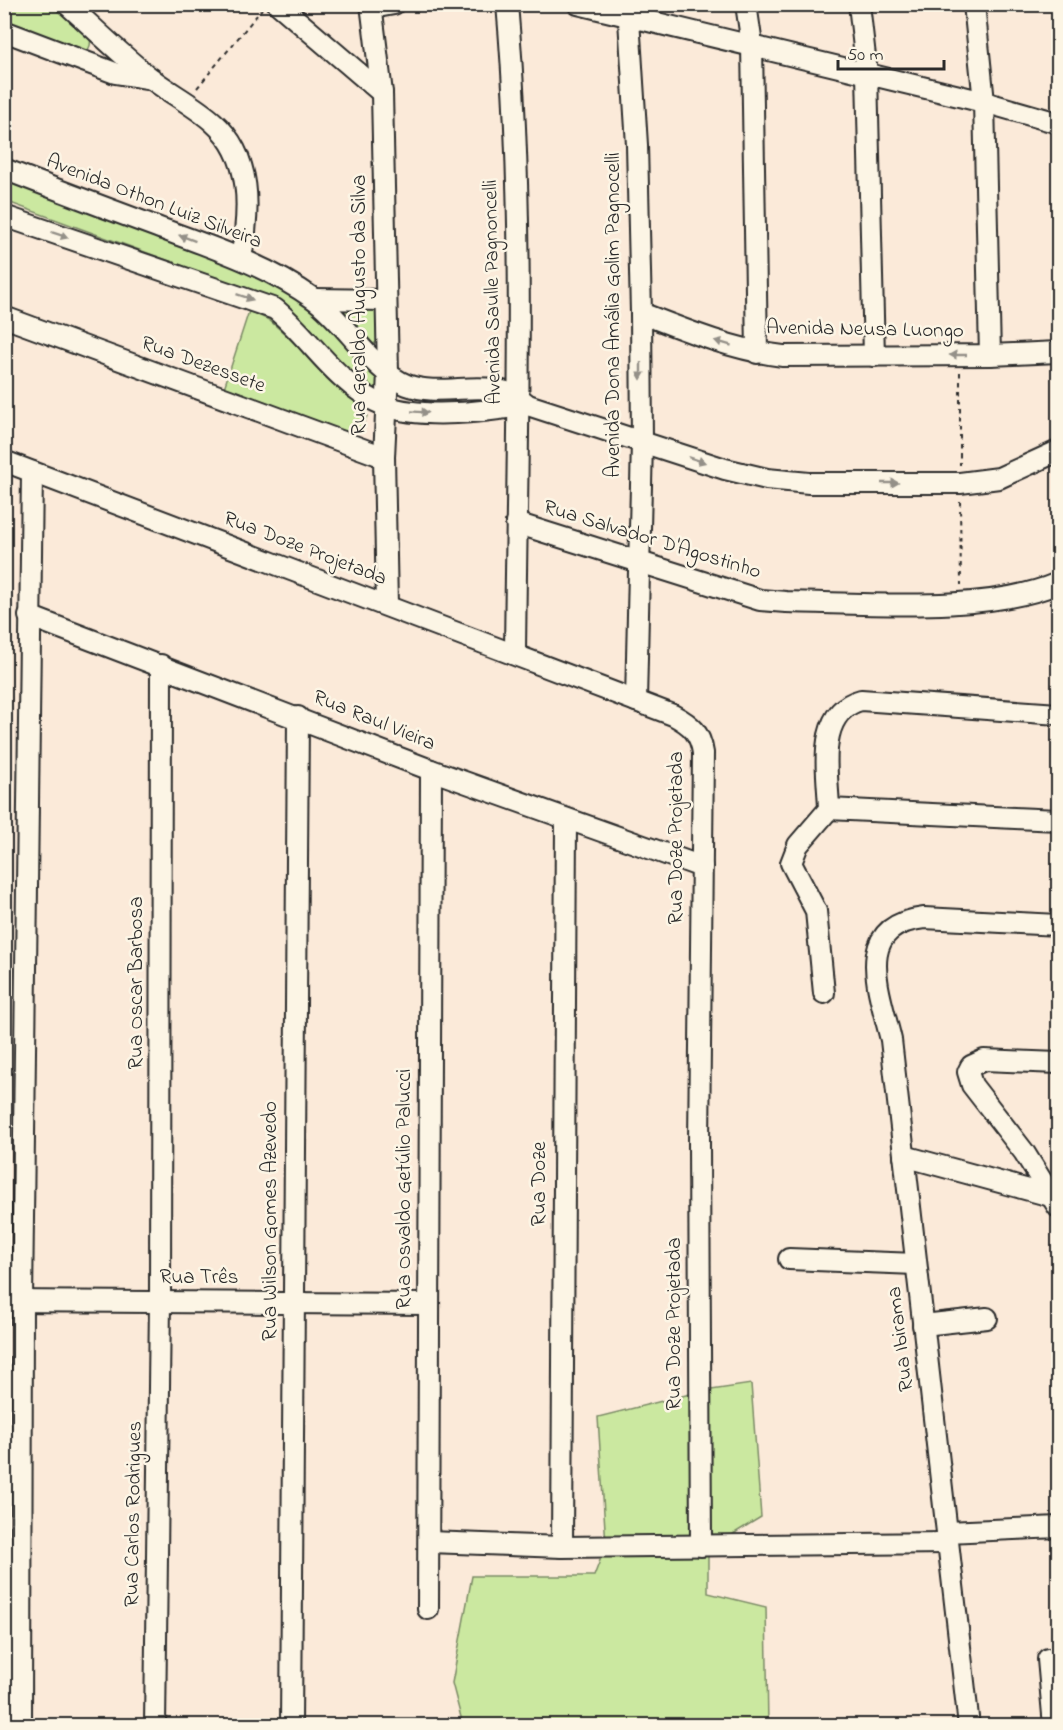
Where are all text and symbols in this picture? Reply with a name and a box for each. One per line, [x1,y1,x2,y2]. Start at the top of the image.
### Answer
scale bar [838,33,944,71]
text: 50 m [847,43,884,69]
street label: Avenida Othon Luiz Silveira [42,147,266,257]
street label: Avenida Dona Amália Golim Pagnocelli [599,152,631,478]
street label: Rua Geraldo Augusto da Silva [345,175,377,435]
street label: Avenida Saulle Pagnoncelli [476,179,512,405]
one-way arrow [51,230,69,240]
one-way arrow [177,232,195,242]
one-way arrow [236,293,254,302]
street label: Avenida Neusa Luongo [766,313,964,349]
street label: Rua Dezessete [137,329,270,402]
one-way arrow [714,338,732,347]
one-way arrow [949,350,968,360]
one-way arrow [636,362,646,381]
one-way arrow [411,407,430,416]
one-way arrow [688,456,706,466]
one-way arrow [880,478,899,488]
street label: Rua Salvador D'Agostinho [539,493,765,589]
street label: Rua Doze Projetada [219,504,391,594]
street label: Rua Raul Vieira [308,683,440,759]
street label: Rua Doze Projetada [662,752,692,925]
street label: Rua Oscar Barbosa [122,896,152,1070]
street label: Rua Osvaldo Getúlio Palucci [390,1069,420,1309]
street label: Rua Wilson Gomes Azevedo [256,1101,286,1341]
street label: Rua Doze [525,1141,555,1226]
street label: Rua Doze Projetada [660,1238,690,1411]
street label: Rua Três [160,1263,238,1293]
street label: Rua Ibirama [880,1285,922,1393]
street label: Rua Carlos Rodrigues [117,1421,153,1607]

